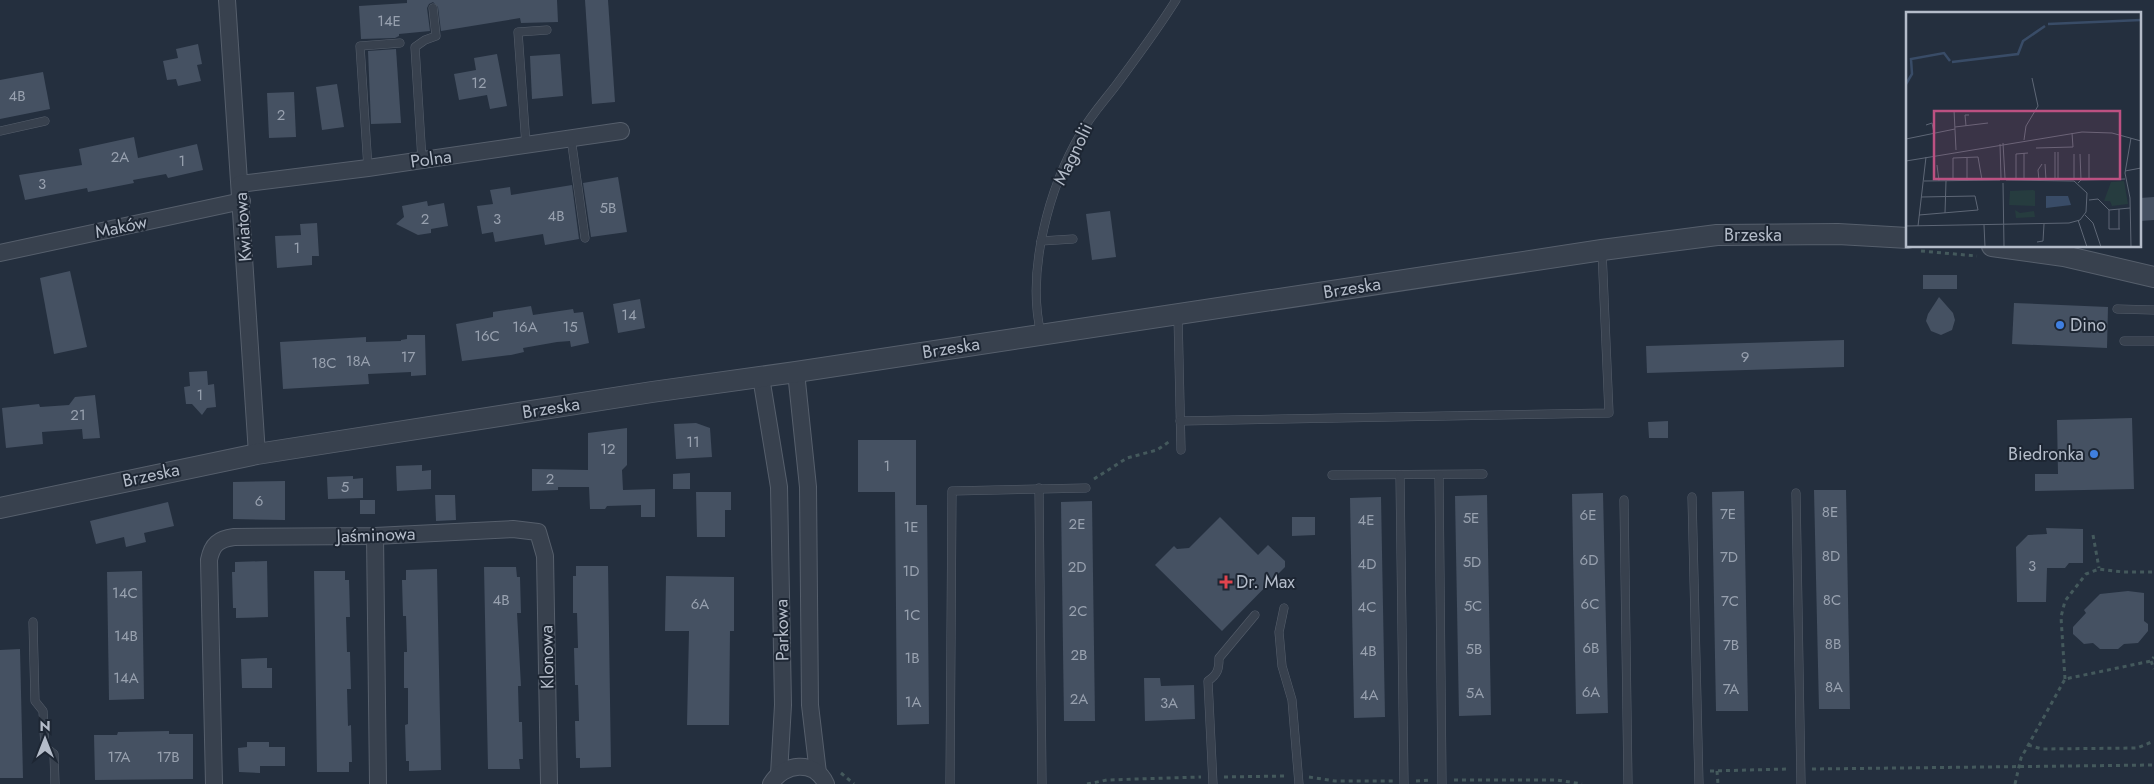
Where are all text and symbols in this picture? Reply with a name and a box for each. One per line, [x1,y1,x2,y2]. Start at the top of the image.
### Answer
house number: 14E [377,10,401,32]
inset map [1906,12,2142,248]
house number: 12 [471,72,487,94]
house number: 4B [8,85,26,107]
house number: 2 [277,104,285,126]
street label: Magnolii [1047,119,1099,189]
street label: Polna [409,143,453,175]
house number: 2A [111,146,129,168]
house number: 1 [179,150,185,172]
house number: 3 [38,173,46,195]
street label: Kwiatowa [228,191,258,263]
house number: 5B [600,197,616,219]
house number: 4B [547,205,565,227]
house number: 2 [421,208,429,230]
house number: 3 [493,208,501,230]
street label: Maków [93,209,150,245]
street label: Brzeska [1724,222,1782,248]
house number: 1 [294,237,300,259]
street label: Brzeska [1321,271,1383,305]
house number: 14 [621,304,637,326]
place label: Dino [2070,312,2106,338]
house number: 16A [512,316,538,338]
house number: 15 [562,316,578,338]
marker: Dino [2054,319,2066,331]
house number: 16C [474,325,500,347]
street label: Brzeska [920,331,982,365]
house number: 17 [401,346,415,368]
house number: 9 [1741,346,1749,368]
house number: 18A [346,350,370,372]
house number: 18C [311,352,337,374]
house number: 1 [197,384,203,406]
street label: Brzeska [520,391,582,425]
house number: 21 [70,404,86,426]
house number: 11 [686,431,700,453]
house number: 12 [600,438,616,460]
place label: Biedronka [2008,441,2084,467]
marker: Biedronka [2088,448,2100,460]
house number: 1 [884,455,890,477]
street label: Brzeska [120,456,182,494]
house number: 2 [546,468,554,490]
house number: 5 [341,476,349,498]
house number: 6 [255,490,263,512]
house number: 8E [1822,501,1838,523]
house number: 7E [1720,503,1736,525]
house number: 6E [1580,504,1596,526]
house number: 5E [1463,507,1479,529]
house number: 4E [1358,509,1375,531]
house number: 2E [1069,513,1085,535]
house number: 1E [903,516,919,538]
street label: Jaśminowa [334,521,416,549]
house number: 8D [1822,545,1840,567]
house number: 7D [1720,546,1738,568]
house number: 6D [1580,549,1598,571]
house number: 5D [1463,551,1481,573]
house number: 4D [1358,553,1376,575]
house number: 3 [2028,555,2036,577]
house number: 2D [1068,556,1086,578]
house number: 1D [903,560,919,582]
place label: Dr. Max [1236,569,1295,595]
marker: Dr. Max [1220,576,1232,588]
house number: 14C [112,582,138,604]
house number: 4B [492,589,510,611]
house number: 8C [1823,589,1841,611]
house number: 7C [1721,590,1739,612]
house number: 6A [691,593,709,615]
house number: 6C [1581,593,1599,615]
house number: 5C [1464,595,1482,617]
house number: 4C [1357,596,1377,618]
street label: Parkowa [768,599,796,661]
house number: 2C [1069,600,1087,622]
house number: 1C [903,604,921,626]
house number: 14B [114,625,138,647]
street label: Klonowa [533,625,561,689]
house number: 8B [1825,633,1841,655]
house number: 7B [1723,634,1739,656]
house number: 6B [1582,637,1600,659]
house number: 5B [1466,638,1482,660]
house number: 4B [1359,640,1377,662]
house number: 2B [1071,644,1087,666]
house number: 1B [904,647,920,669]
house number: 14A [113,667,139,689]
house number: 8A [1825,676,1843,698]
house number: 7A [1723,678,1739,700]
house number: 6A [1582,681,1600,703]
house number: 5A [1466,682,1484,704]
house number: 4A [1360,684,1378,706]
house number: 2A [1070,688,1088,710]
house number: 1A [905,691,921,713]
house number: 3A [1160,692,1178,714]
north arrow [20,714,70,764]
text: N [39,716,51,736]
house number: 17A [107,746,131,768]
house number: 17B [157,746,180,768]

